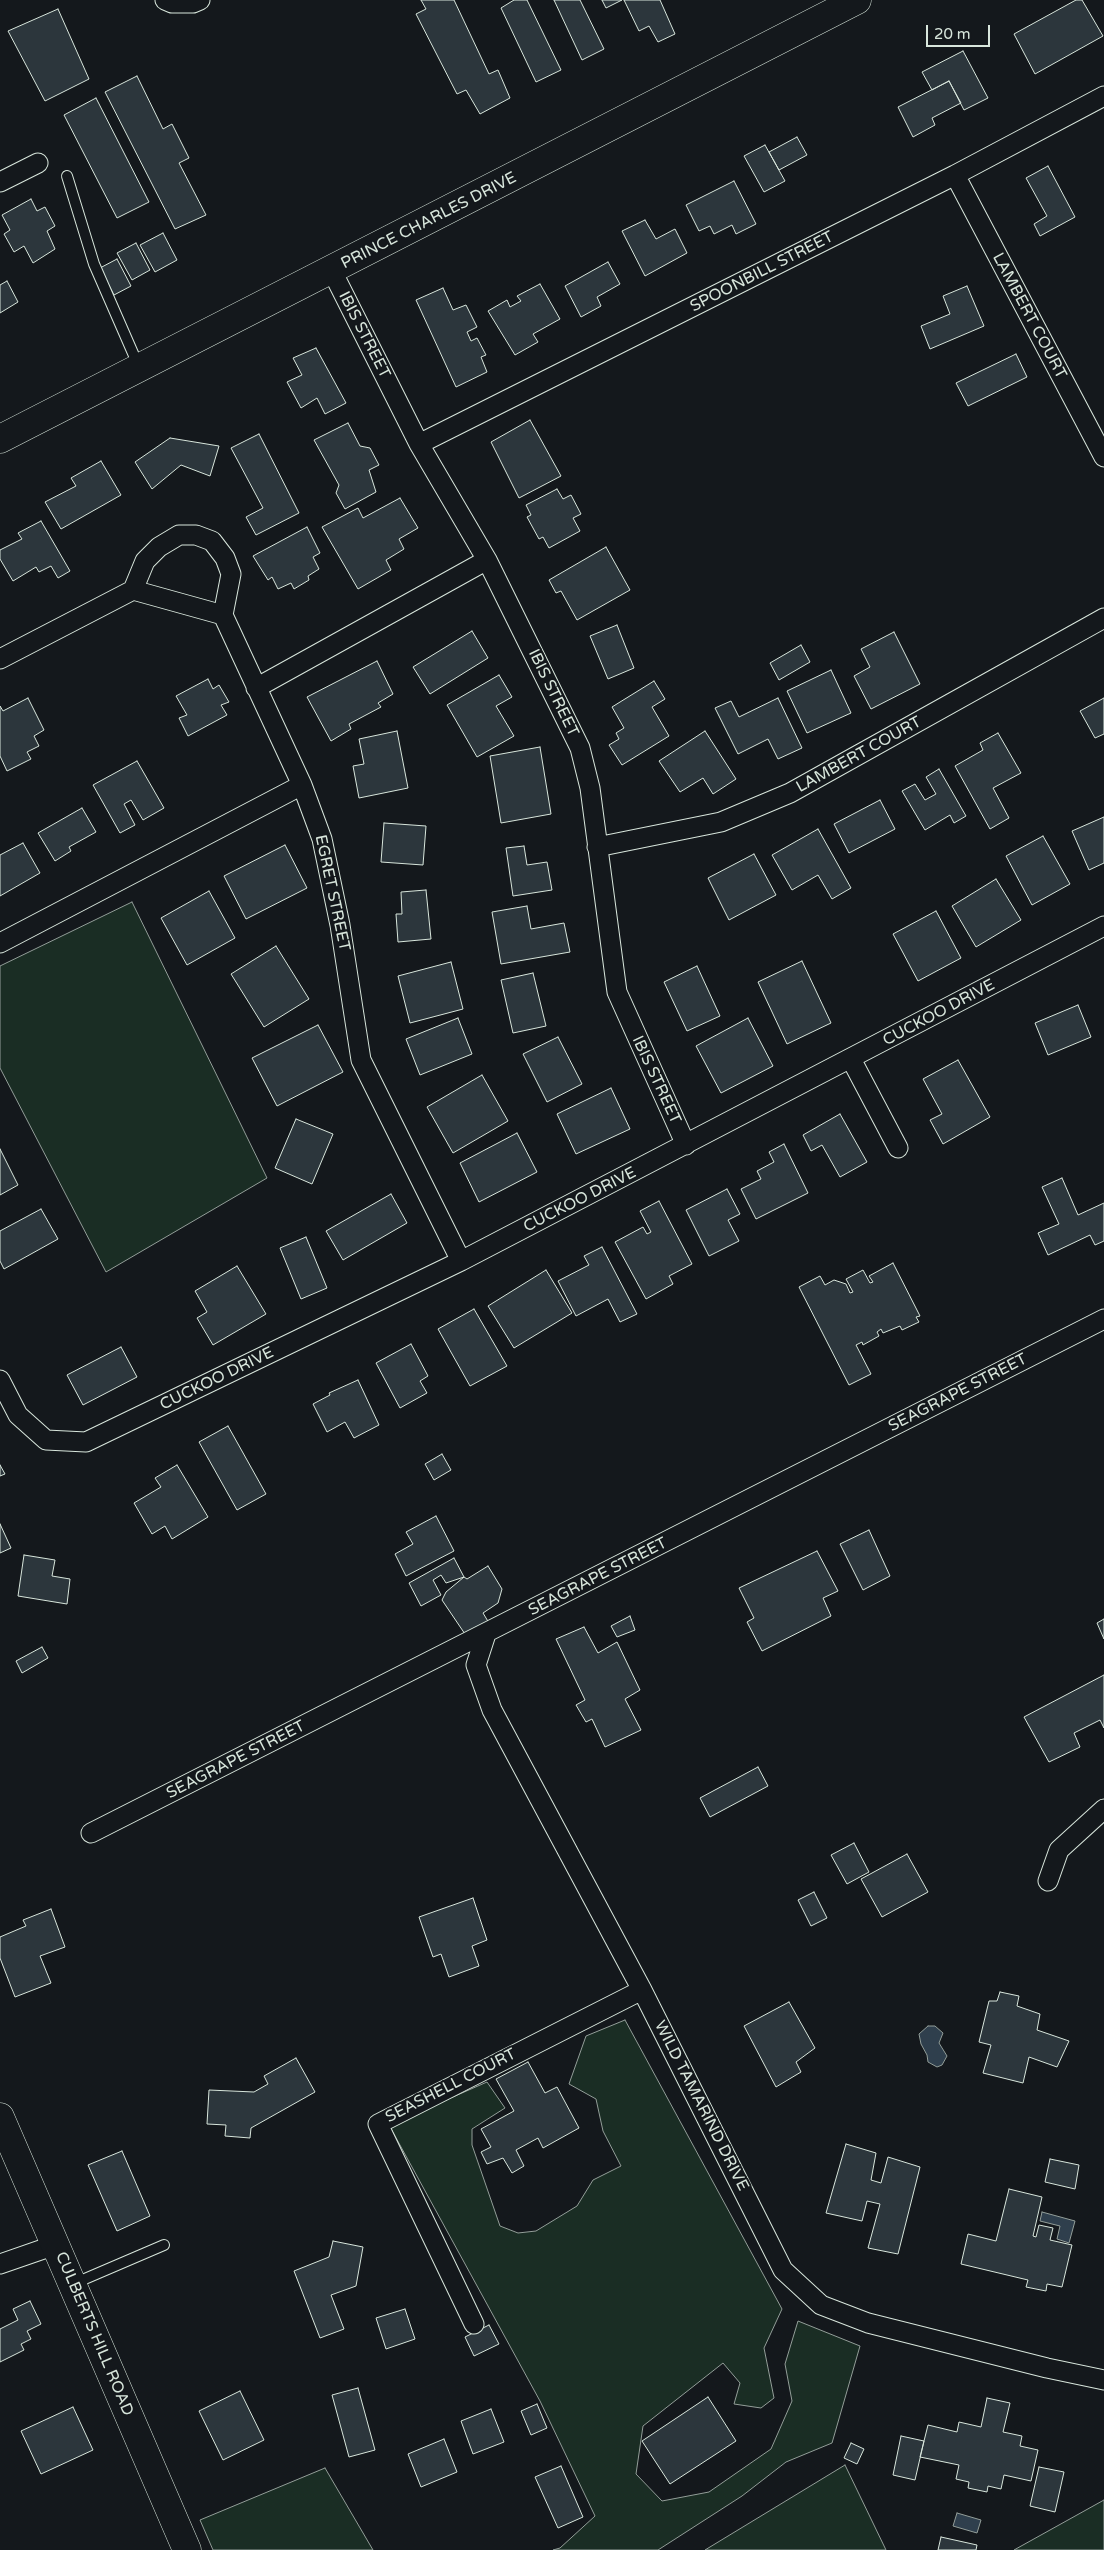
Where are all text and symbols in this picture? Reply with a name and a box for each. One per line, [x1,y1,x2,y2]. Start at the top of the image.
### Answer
scale bar [929,15,993,47]
text: 20 m [934,25,971,43]
street label: PRINCE CHARLES DRIVE [338,168,520,274]
street label: SPOONBILL STREET [687,228,837,316]
street label: LAMBERT COURT [988,250,1070,382]
street label: IBIS STREET [334,288,394,382]
street label: IBIS STREET [524,646,582,740]
street label: LAMBERT COURT [793,713,925,797]
street label: EGRET STREET [310,833,354,953]
street label: CUCKOO DRIVE [880,975,998,1051]
street label: IBIS STREET [627,1033,685,1127]
street label: CUCKOO DRIVE [520,1163,640,1237]
street label: CUCKOO DRIVE [157,1343,277,1415]
street label: SEAGRAPE STREET [886,1350,1030,1436]
street label: SEAGRAPE STREET [526,1534,670,1620]
street label: SEAGRAPE STREET [164,1717,308,1803]
street label: WILD TAMARIND DRIVE [650,2018,752,2194]
street label: SEASHELL COURT [383,2045,519,2127]
street label: CULBERTS HILL ROAD [51,2249,137,2419]

